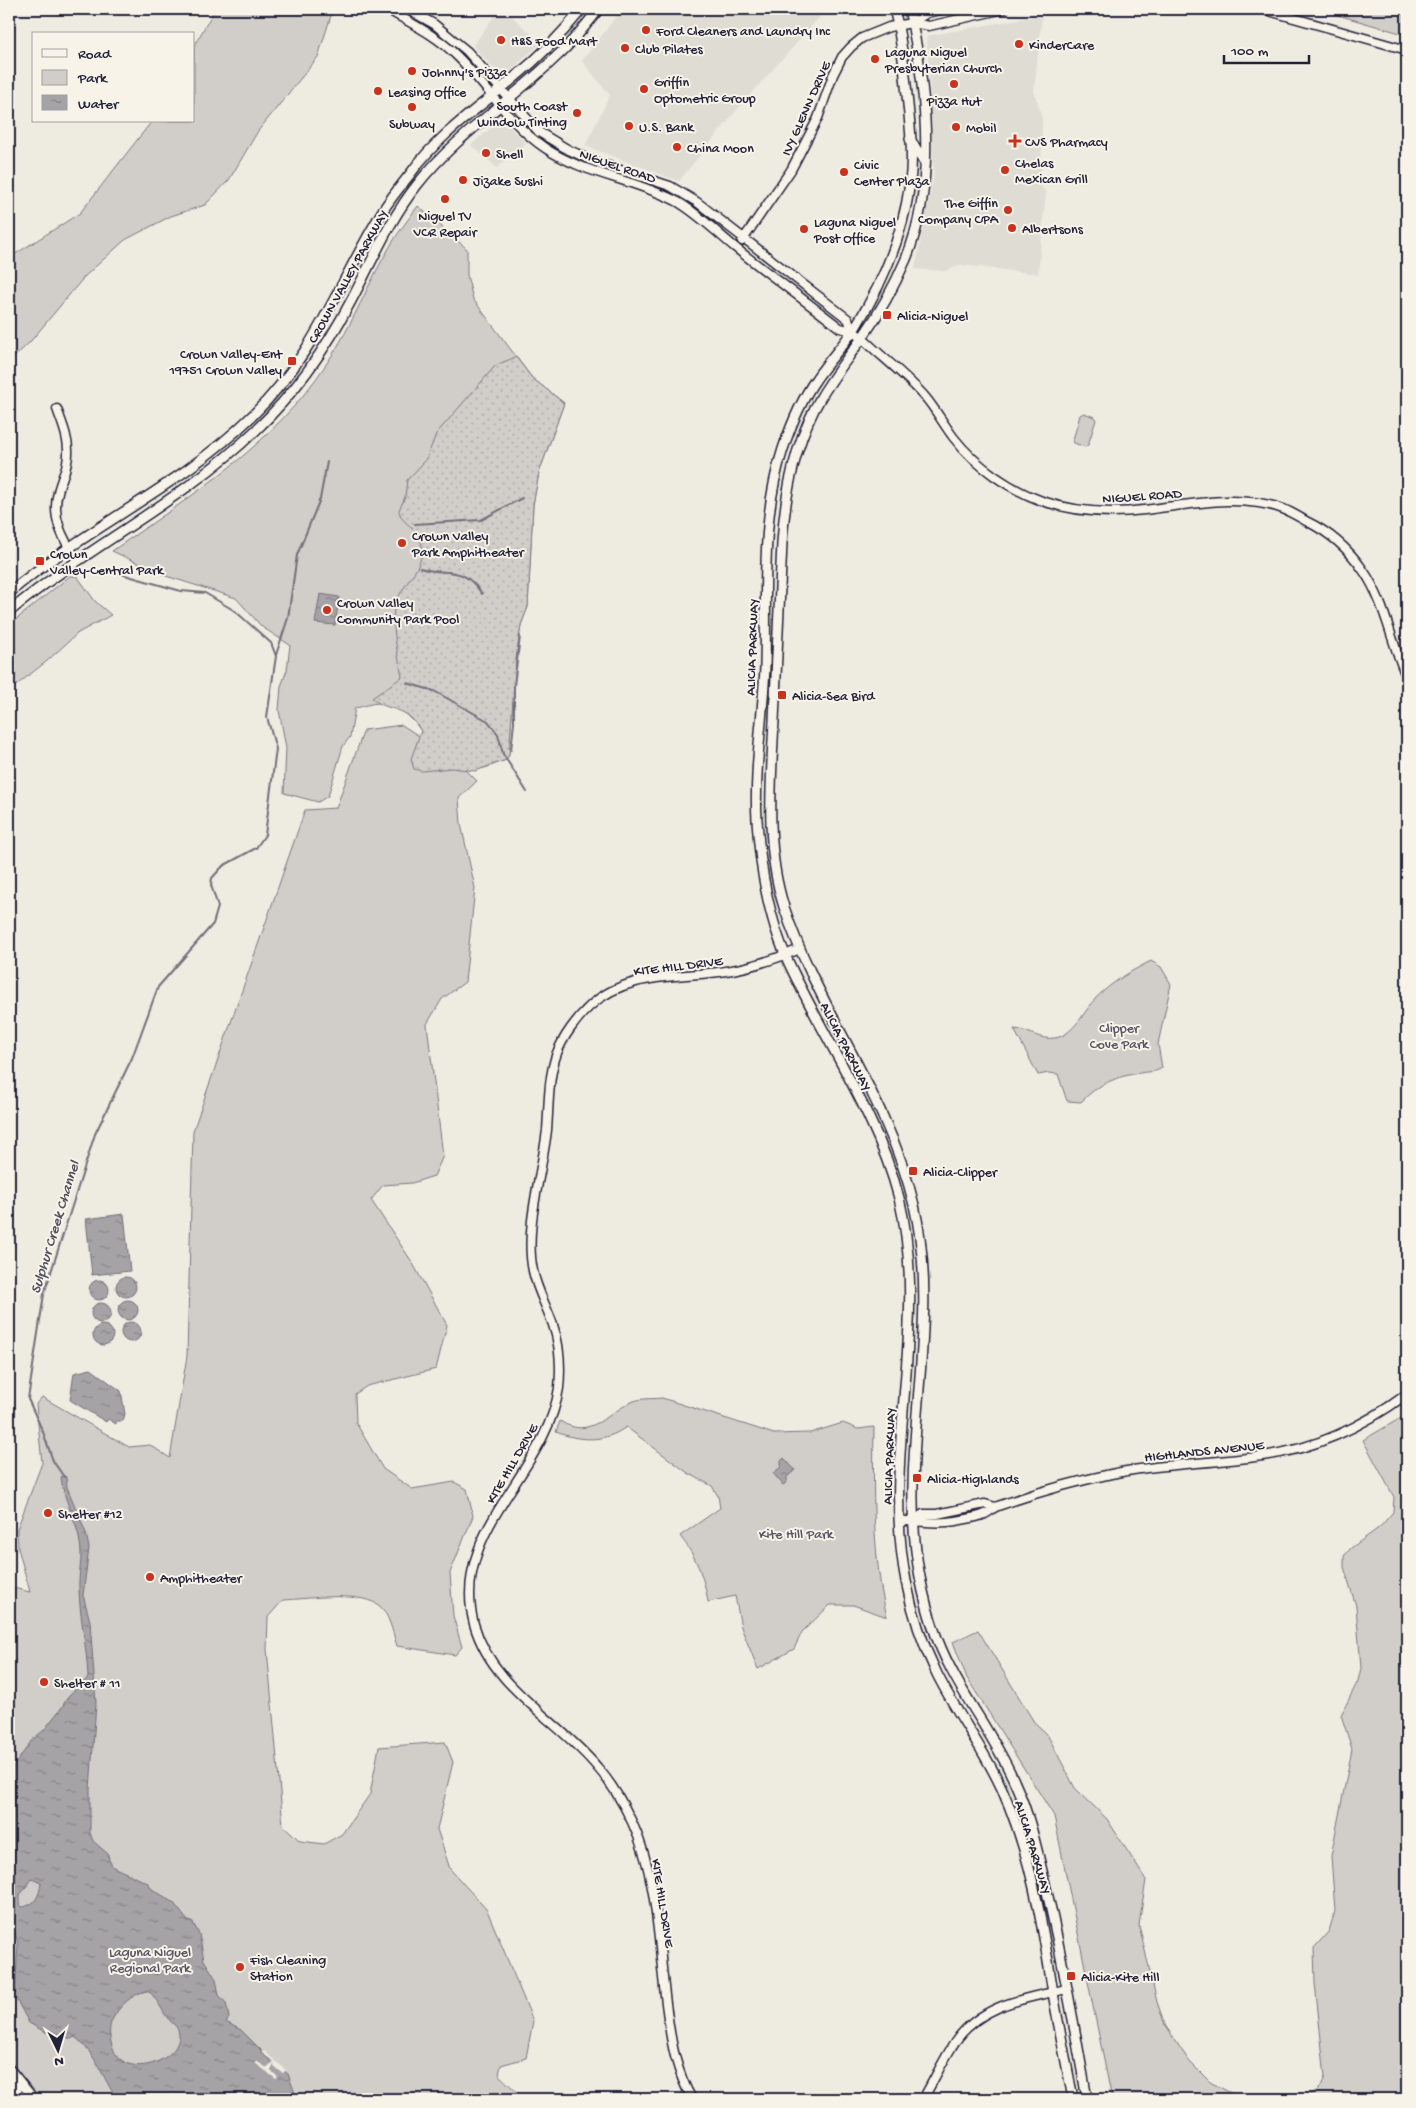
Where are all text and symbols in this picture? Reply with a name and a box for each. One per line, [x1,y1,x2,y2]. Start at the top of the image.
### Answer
marker: Ford Cleaners and Laundry Inc [640,24,652,36]
place label: Ford Cleaners and Laundry Inc [655,24,831,41]
legend [32,32,195,122]
scale bar [1224,32,1308,64]
marker: H&S Food Mart [495,34,507,46]
place label: H&S Food Mart [511,34,598,51]
marker: KinderCare [1013,38,1025,50]
place label: KinderCare [1029,38,1095,55]
marker: Club Pilates [619,42,631,54]
place label: Club Pilates [635,42,704,59]
text: 100 m [1230,43,1269,61]
place label: Laguna Niguel Presbyterian Church [884,45,1002,78]
text: Road [78,46,112,64]
marker: Laguna Niguel Presbyterian Church [869,53,881,65]
street label: IVY GLENN DRIVE [779,58,836,159]
marker: Johnny's Pizza [406,65,418,77]
place label: Johnny's Pizza [422,65,509,82]
text: Park [77,70,108,88]
place label: Griffin Optometric Group [654,75,756,108]
marker: Pizza Hut [948,78,960,90]
marker: Griffin Optometric Group [638,83,650,95]
marker: Leasing Office [372,85,384,97]
place label: Leasing Office [388,85,467,102]
place label: Pizza Hut [926,94,983,111]
text: Water [78,96,120,114]
place label: South Coast Window Tinting [477,99,568,132]
marker: Subway [406,101,418,113]
marker: South Coast Window Tinting [571,107,583,119]
place label: Subway [389,117,435,134]
marker: U.S. Bank [623,120,635,132]
place label: U.S. Bank [639,120,695,137]
marker: Mobil [950,121,962,133]
place label: Mobil [966,121,997,138]
marker: CVS Pharmacy [1009,135,1021,147]
place label: CVS Pharmacy [1025,135,1108,152]
marker: China Moon [671,141,683,153]
place label: China Moon [687,141,754,158]
street label: NIGUEL ROAD [577,146,658,189]
marker: Shell [480,147,492,159]
place label: Shell [496,147,523,164]
place label: Chelas Mexican Grill [1015,156,1088,189]
place label: Civic Center Plaza [854,158,930,191]
marker: Chelas Mexican Grill [999,164,1011,176]
marker: Civic Center Plaza [838,166,850,178]
marker: Jizake Sushi [457,174,469,186]
place label: Jizake Sushi [473,174,543,191]
marker: Niguel TV VCR Repair [439,193,451,205]
place label: The Giffin Company CPA [918,196,999,229]
marker: The Giffin Company CPA [1002,204,1014,216]
street label: CROWN VALLEY PARKWAY [305,207,393,347]
place label: Niguel TV VCR Repair [412,209,478,242]
place label: Laguna Niguel Post Office [813,215,896,248]
marker: Albertsons [1006,222,1018,234]
place label: Albertsons [1022,222,1084,239]
marker: Laguna Niguel Post Office [798,223,810,235]
marker: Alicia-Niguel [881,309,893,321]
place label: Alicia-Niguel [897,309,968,326]
place label: Crown Valley-Ent 19751 Crown Valley [168,347,283,380]
marker: Crown Valley-Ent 19751 Crown Valley [286,355,298,367]
street label: NIGUEL ROAD [1102,486,1183,509]
place label: Crown Valley Park Amphitheater [411,529,525,562]
marker: Crown Valley Park Amphitheater [396,537,408,549]
place label: Crown Valley-Central Park [49,547,165,580]
marker: Crown Valley-Central Park [34,555,46,567]
place label: Crown Valley Community Park Pool [337,596,459,629]
street label: ALICIA PARKWAY [743,598,764,696]
marker: Crown Valley Community Park Pool [321,604,333,616]
marker: Alicia-Sea Bird [776,689,788,701]
place label: Alicia-Sea Bird [792,689,876,706]
street label: KITE HILL DRIVE [633,953,725,981]
street label: ALICIA PARKWAY [815,1000,874,1094]
park label: Clipper Cove Park [1090,1021,1150,1054]
water label: Sulphur Creek Channel [27,1158,85,1296]
marker: Alicia-Clipper [907,1165,919,1177]
place label: Alicia-Clipper [923,1165,998,1182]
street label: ALICIA PARKWAY [880,1407,901,1505]
street label: KITE HILL DRIVE [483,1420,544,1507]
street label: HIGHLANDS AVENUE [1144,1438,1266,1467]
marker: Alicia-Highlands [911,1472,923,1484]
place label: Alicia-Highlands [927,1472,1020,1489]
marker: Shelter #12 [42,1507,54,1519]
place label: Shelter #12 [58,1507,123,1524]
park label: Kite Hill Park [759,1527,835,1544]
marker: Amphitheater [144,1571,156,1583]
place label: Amphitheater [160,1571,243,1588]
marker: Shelter # 11 [38,1676,50,1688]
place label: Shelter # 11 [54,1676,121,1693]
street label: ALICIA PARKWAY [1009,1799,1054,1897]
street label: KITE HILL DRIVE [646,1858,677,1950]
park label: Laguna Niguel Regional Park [109,1945,192,1978]
place label: Fish Cleaning Station [249,1953,326,1986]
marker: Fish Cleaning Station [234,1961,246,1973]
marker: Alicia-Kite Hill [1065,1970,1077,1982]
place label: Alicia-Kite Hill [1081,1970,1160,1987]
north arrow [32,2026,82,2076]
text: N [54,2052,64,2069]

